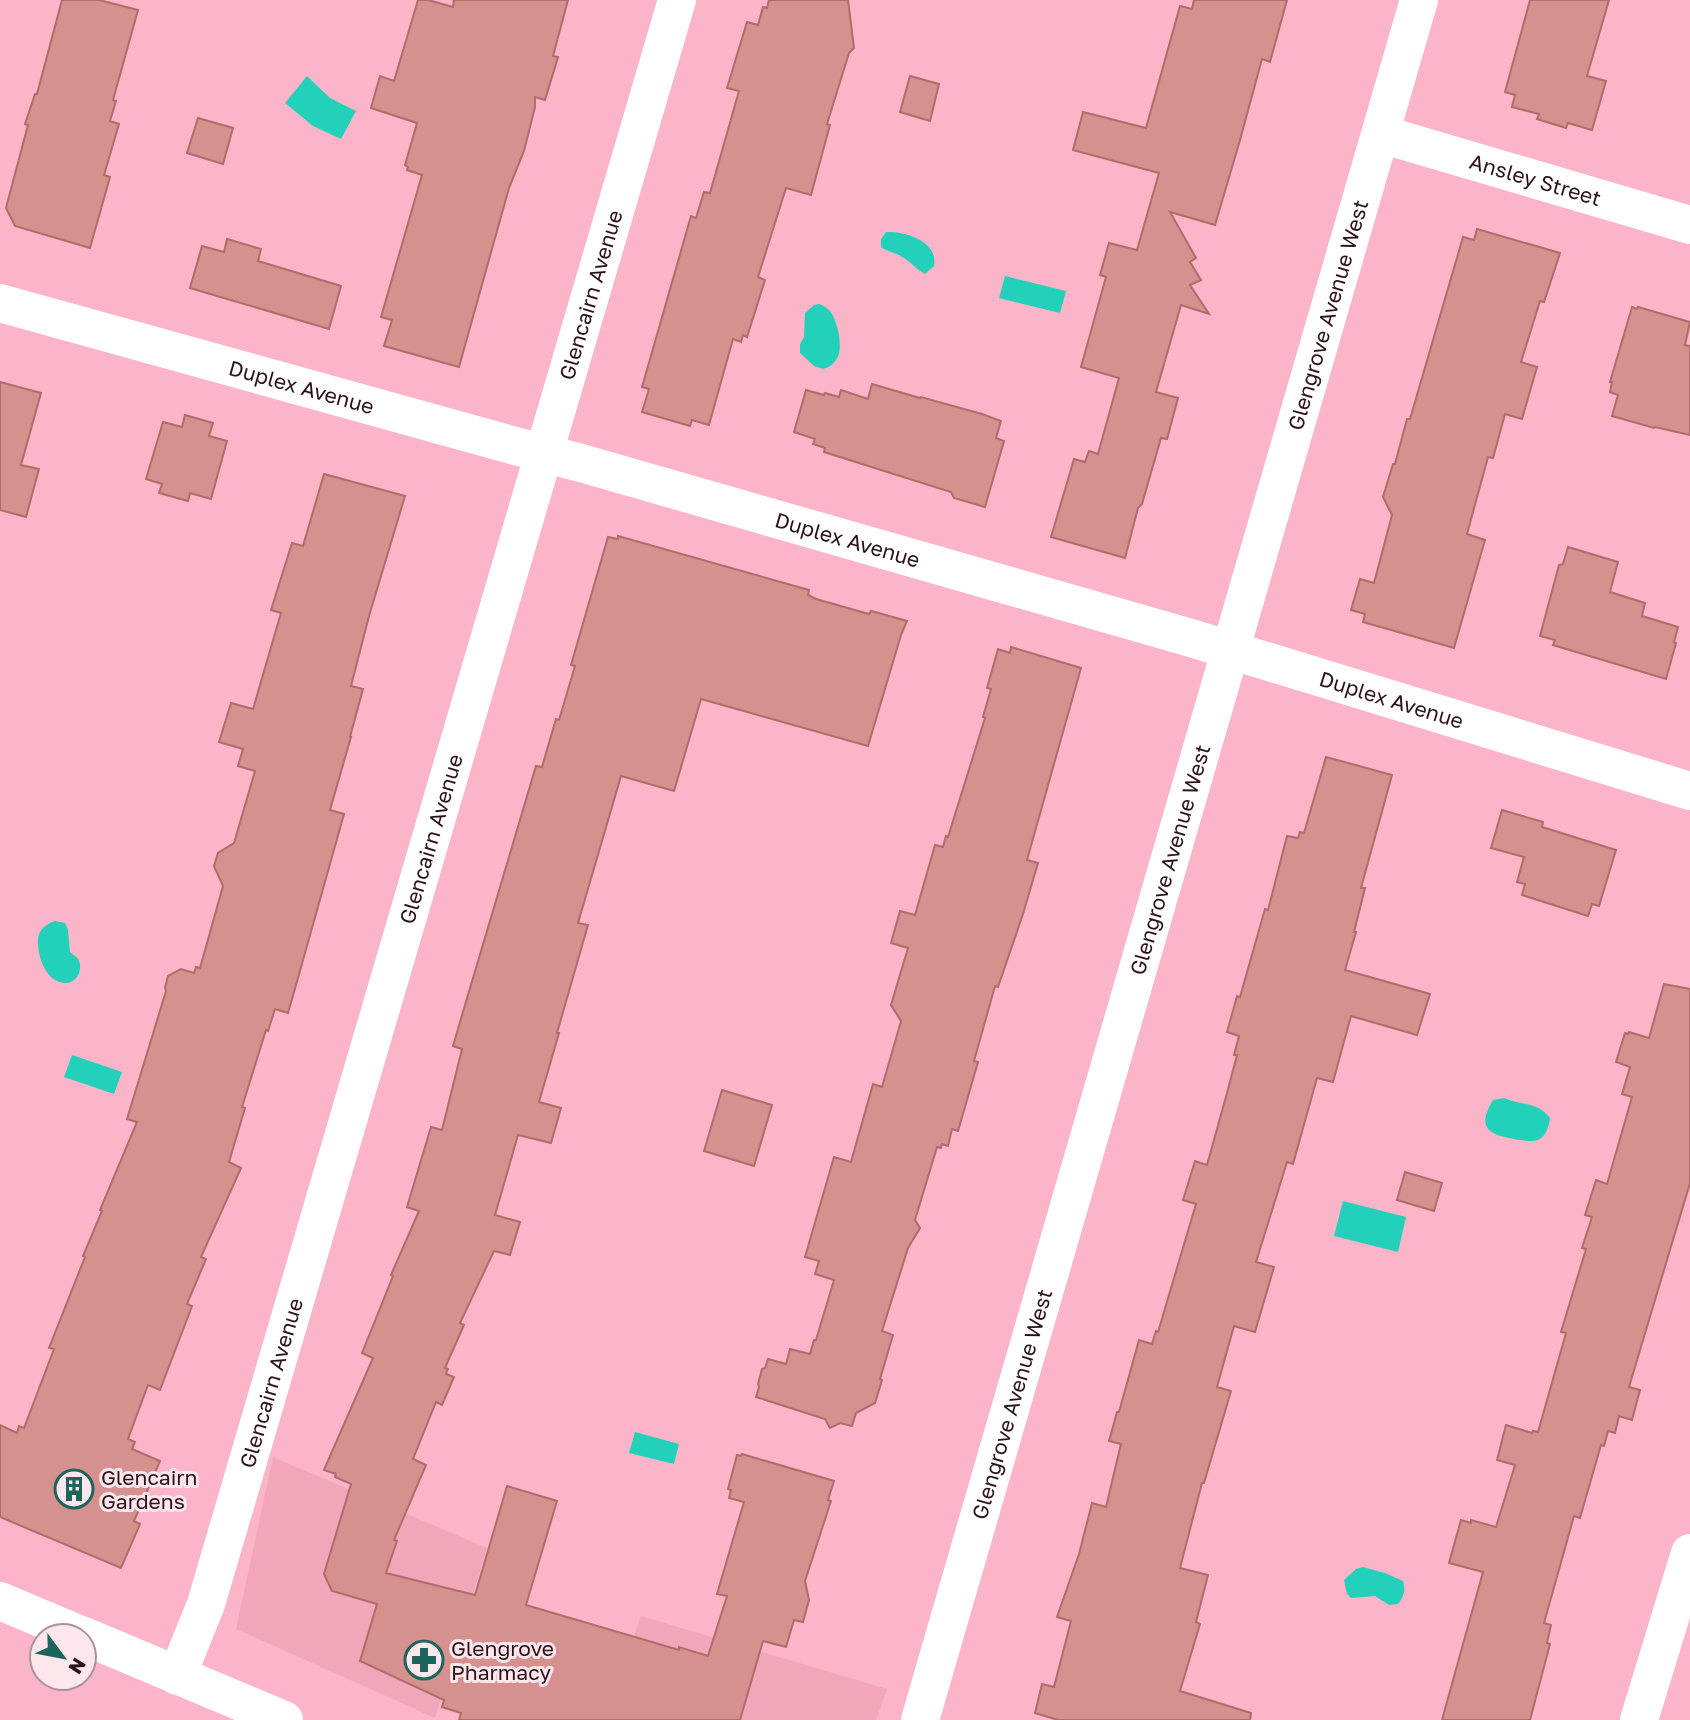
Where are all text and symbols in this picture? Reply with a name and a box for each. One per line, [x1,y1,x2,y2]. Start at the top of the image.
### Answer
street label: Ansley Street [1467,148,1604,211]
street label: Glengrove Avenue West [1282,197,1373,433]
street label: Glencairn Avenue [553,207,628,383]
street label: Duplex Avenue [226,354,377,419]
street label: Duplex Avenue [772,506,923,573]
street label: Duplex Avenue [1316,665,1467,734]
street label: Glengrove Avenue West [1124,741,1215,978]
street label: Glencairn Avenue [393,751,468,927]
street label: Glengrove Avenue West [966,1286,1057,1522]
street label: Glencairn Avenue [234,1295,308,1471]
place label: Glencairn Gardens [101,1464,197,1514]
building icon: Glencairn Gardens [53,1468,95,1510]
north arrow [28,1622,98,1692]
place label: Glengrove Pharmacy [451,1635,554,1685]
pharmacy icon: Glengrove Pharmacy [403,1639,445,1681]
text: N [64,1654,91,1678]

